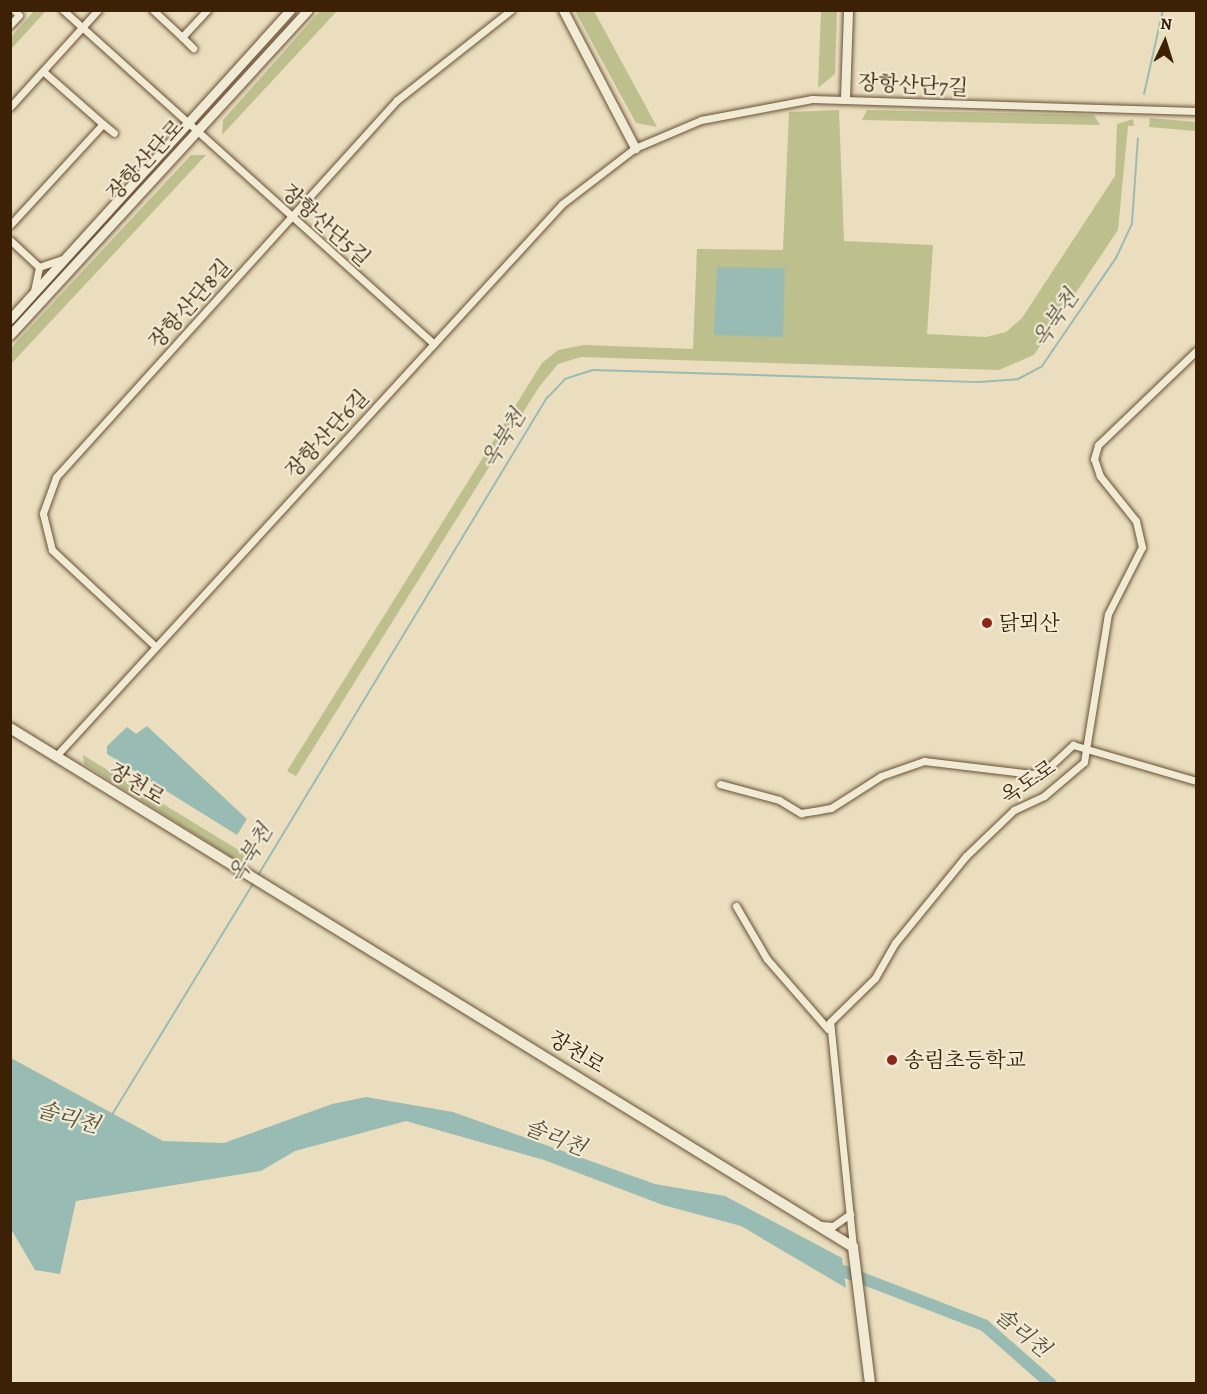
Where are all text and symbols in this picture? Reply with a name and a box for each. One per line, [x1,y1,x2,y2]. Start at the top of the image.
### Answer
north arrow [1135,12,1195,72]
text: N [1160,13,1173,35]
street label: 장항산단7길 [857,70,969,100]
street label: 장항산단로 [101,114,189,206]
street label: 장항산단5길 [277,179,375,271]
street label: 장항산단8길 [143,254,237,354]
water label: 옥북천 [1027,285,1085,353]
street label: 장항산단6길 [280,385,374,483]
water label: 옥북천 [476,405,532,473]
place label: 닭뫼산 [999,610,1060,636]
marker: 닭뫼산 [980,616,994,630]
street label: 옥도로 [996,755,1060,809]
street label: 장천로 [104,758,170,810]
water label: 옥북천 [223,820,279,888]
street label: 장천로 [544,1026,610,1078]
place label: 송림초등학교 [904,1047,1026,1073]
marker: 송림초등학교 [885,1053,899,1067]
water label: 솔리천 [34,1097,102,1139]
water label: 솔리천 [520,1114,590,1162]
water label: 솔리천 [989,1303,1055,1363]

